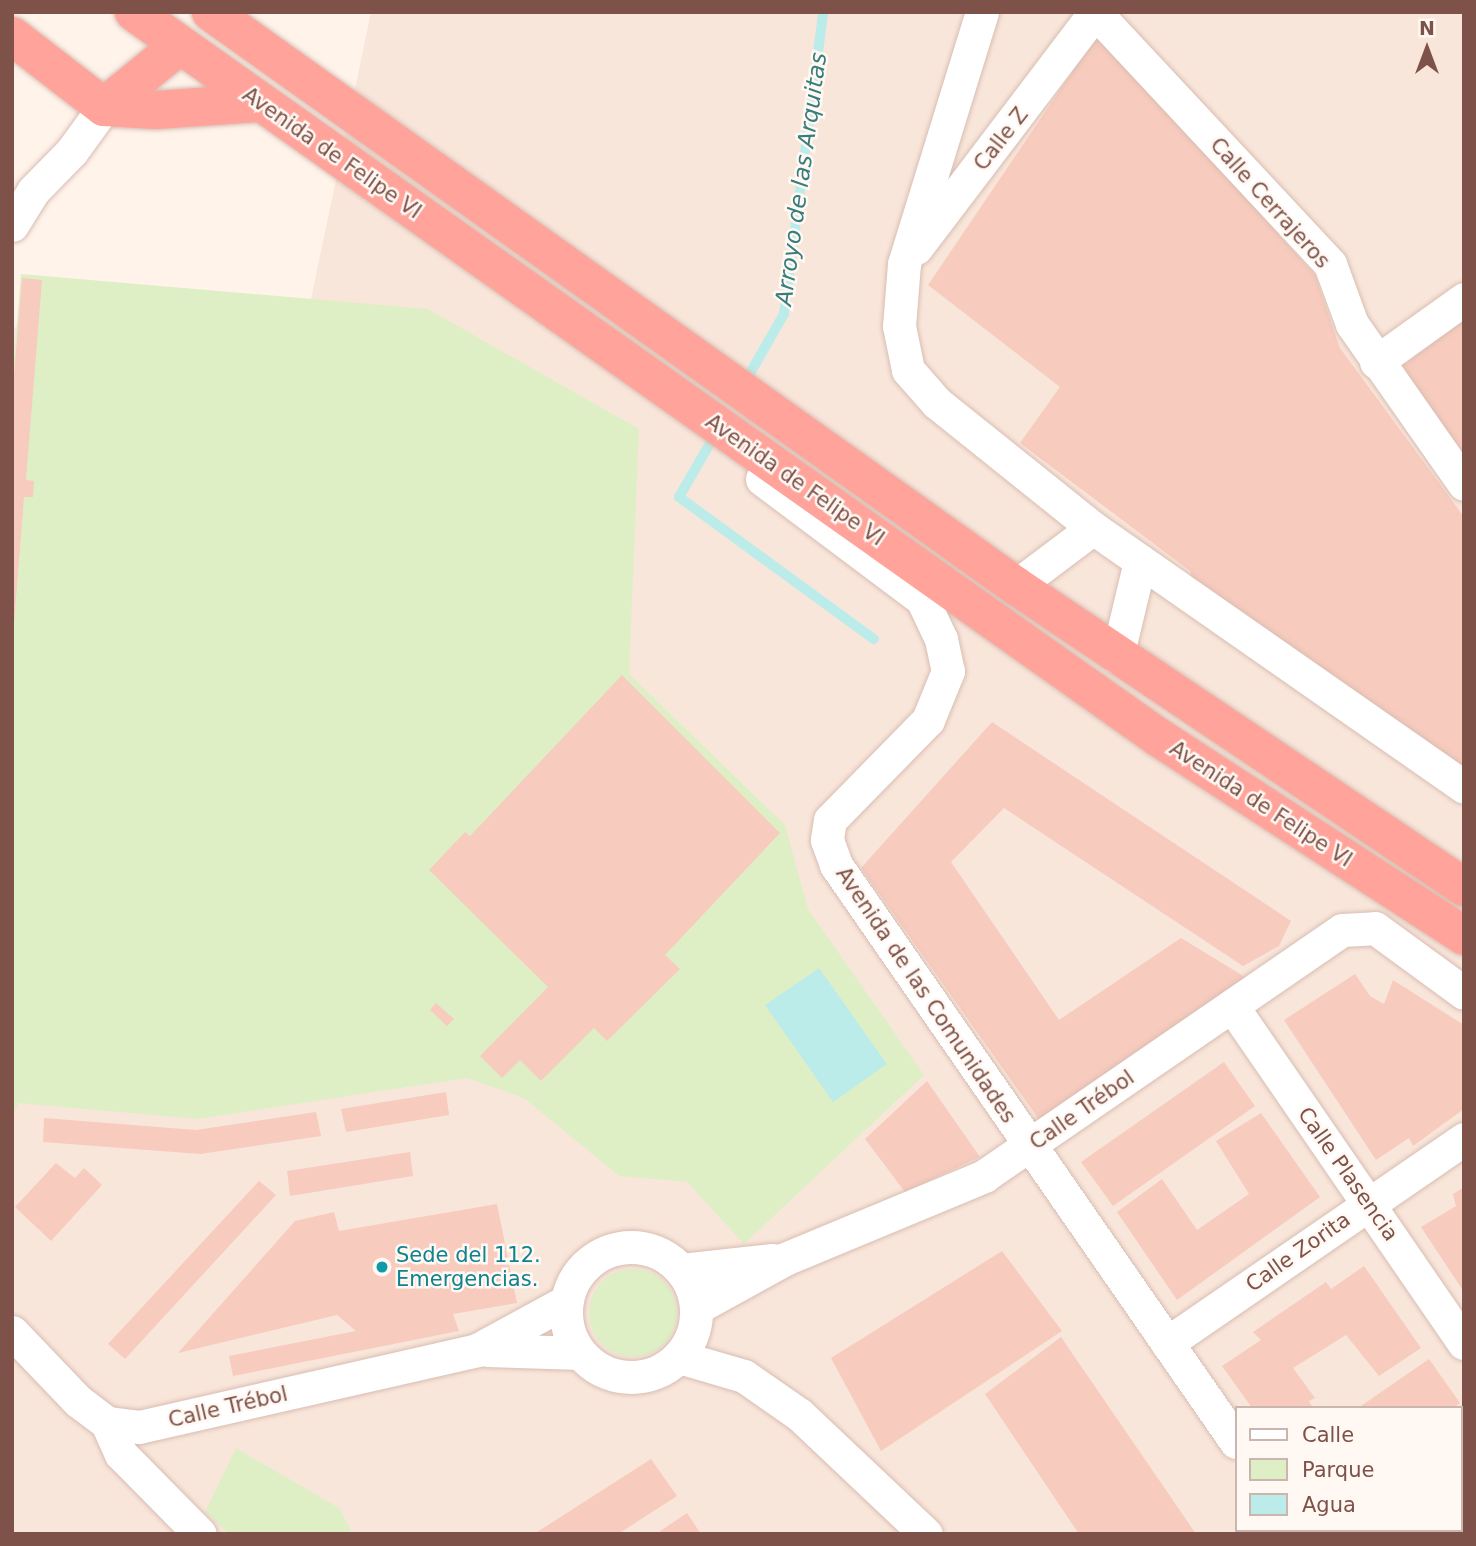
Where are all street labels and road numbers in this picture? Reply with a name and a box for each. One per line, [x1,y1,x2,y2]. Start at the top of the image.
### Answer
street label: Avenida de Felipe VI [238,82,426,224]
street label: Calle Z [969,102,1033,176]
street label: Calle Cerrajeros [1205,133,1335,273]
street label: Avenida de Felipe VI [701,409,889,551]
street label: Avenida de Felipe VI [1165,736,1357,872]
street label: Avenida de las Comunidades [831,862,1021,1128]
street label: Calle Trébol [1025,1065,1139,1155]
street label: Calle Plasencia [1292,1102,1404,1246]
street label: Calle Zorita [1241,1207,1355,1297]
street label: Calle Trébol [166,1381,290,1433]

